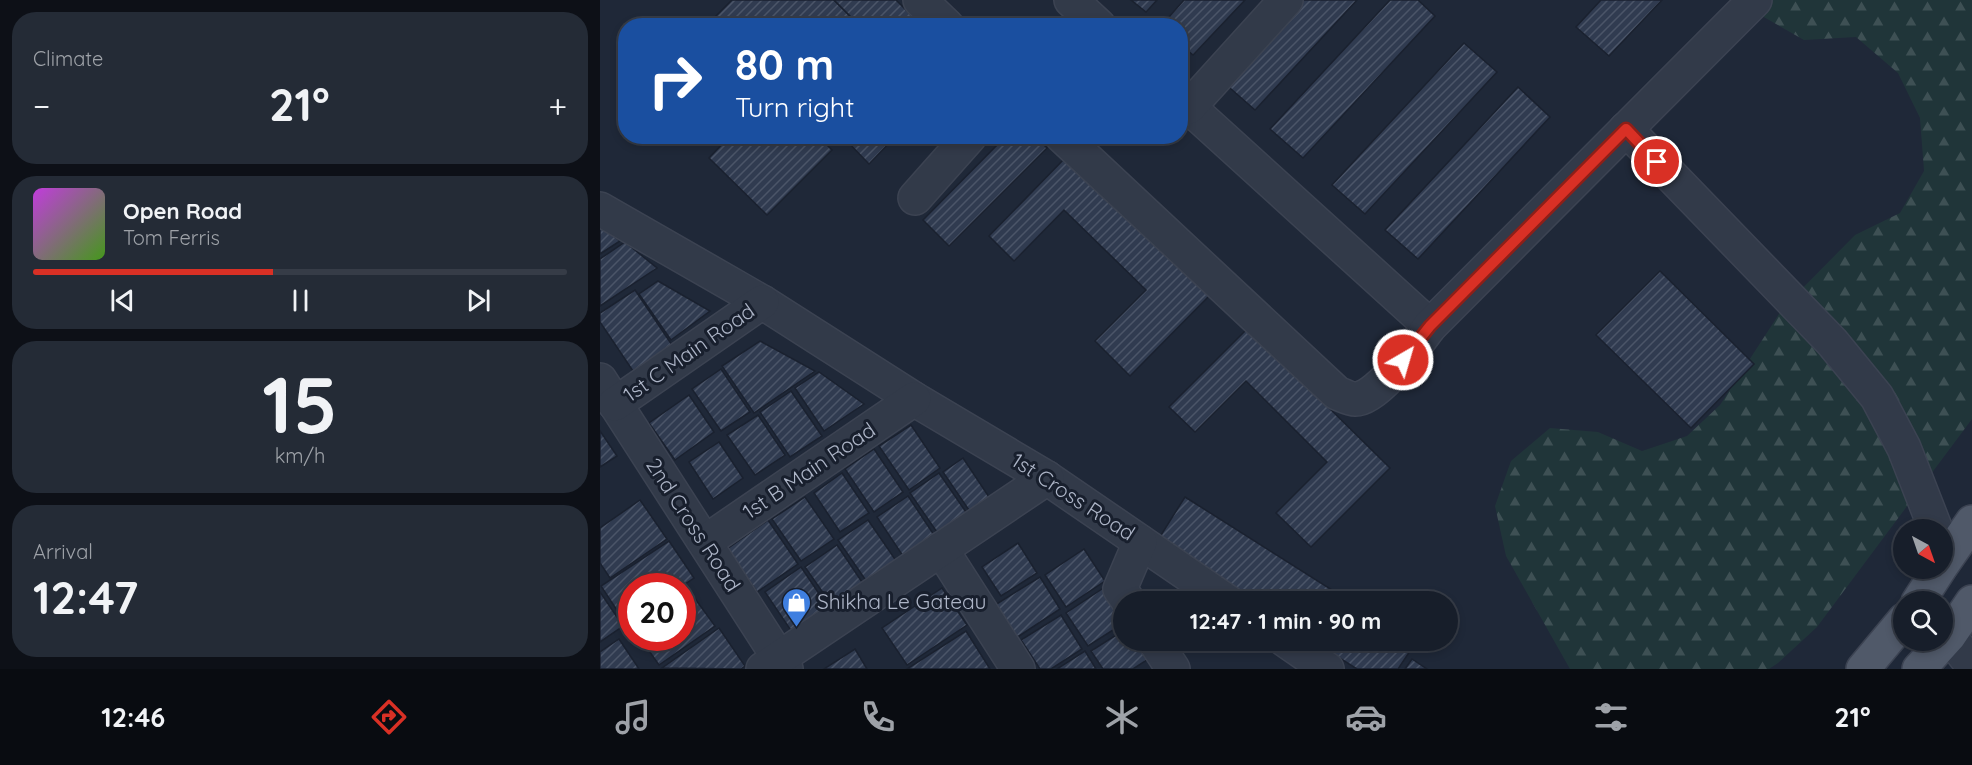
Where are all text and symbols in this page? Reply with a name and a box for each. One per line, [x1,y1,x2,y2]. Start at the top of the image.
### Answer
text: 80 m [735,38,834,91]
icon: right [636,42,714,120]
text: Climate [33,46,103,71]
text: 21° [269,76,330,132]
text: − [33,85,50,126]
text: + [548,85,567,126]
text: Turn right [735,90,854,124]
pin [1631,136,1682,187]
icon: arrive [1640,145,1673,178]
text: Open Road [123,197,242,225]
text: Tom Ferris [123,225,220,250]
icon: previous [106,284,139,317]
icon: pause [284,284,317,317]
icon: next [462,284,495,317]
street label: 1st C Main Road [618,297,759,407]
position arrow [1371,328,1435,392]
text: 15 [262,355,338,453]
street label: 1st B Main Road [737,416,880,524]
text: km/h [275,443,325,468]
street label: 1st Cross Road [1007,447,1140,546]
street label: 2nd Cross Road [641,453,747,596]
north arrow [1893,519,1953,579]
map controls [1893,519,1953,651]
text: Arrival [33,539,93,564]
text: 12:47 [33,569,138,625]
speed limit sign: 20 [618,573,696,651]
shop icon: Shikha Le Gateau [780,586,812,628]
place label: Shikha Le Gateau [817,588,987,614]
button: search [1893,591,1953,651]
text: 12:47 · 1 min · 90 m [1190,607,1381,635]
icon: directions [368,696,410,738]
icon: music [612,696,654,738]
icon: phone [857,696,899,738]
icon: climate [1101,696,1143,738]
icon: car [1345,696,1387,738]
icon: filters [1590,696,1632,738]
text: 12:46 [101,700,165,734]
text: 21° [1834,700,1871,734]

